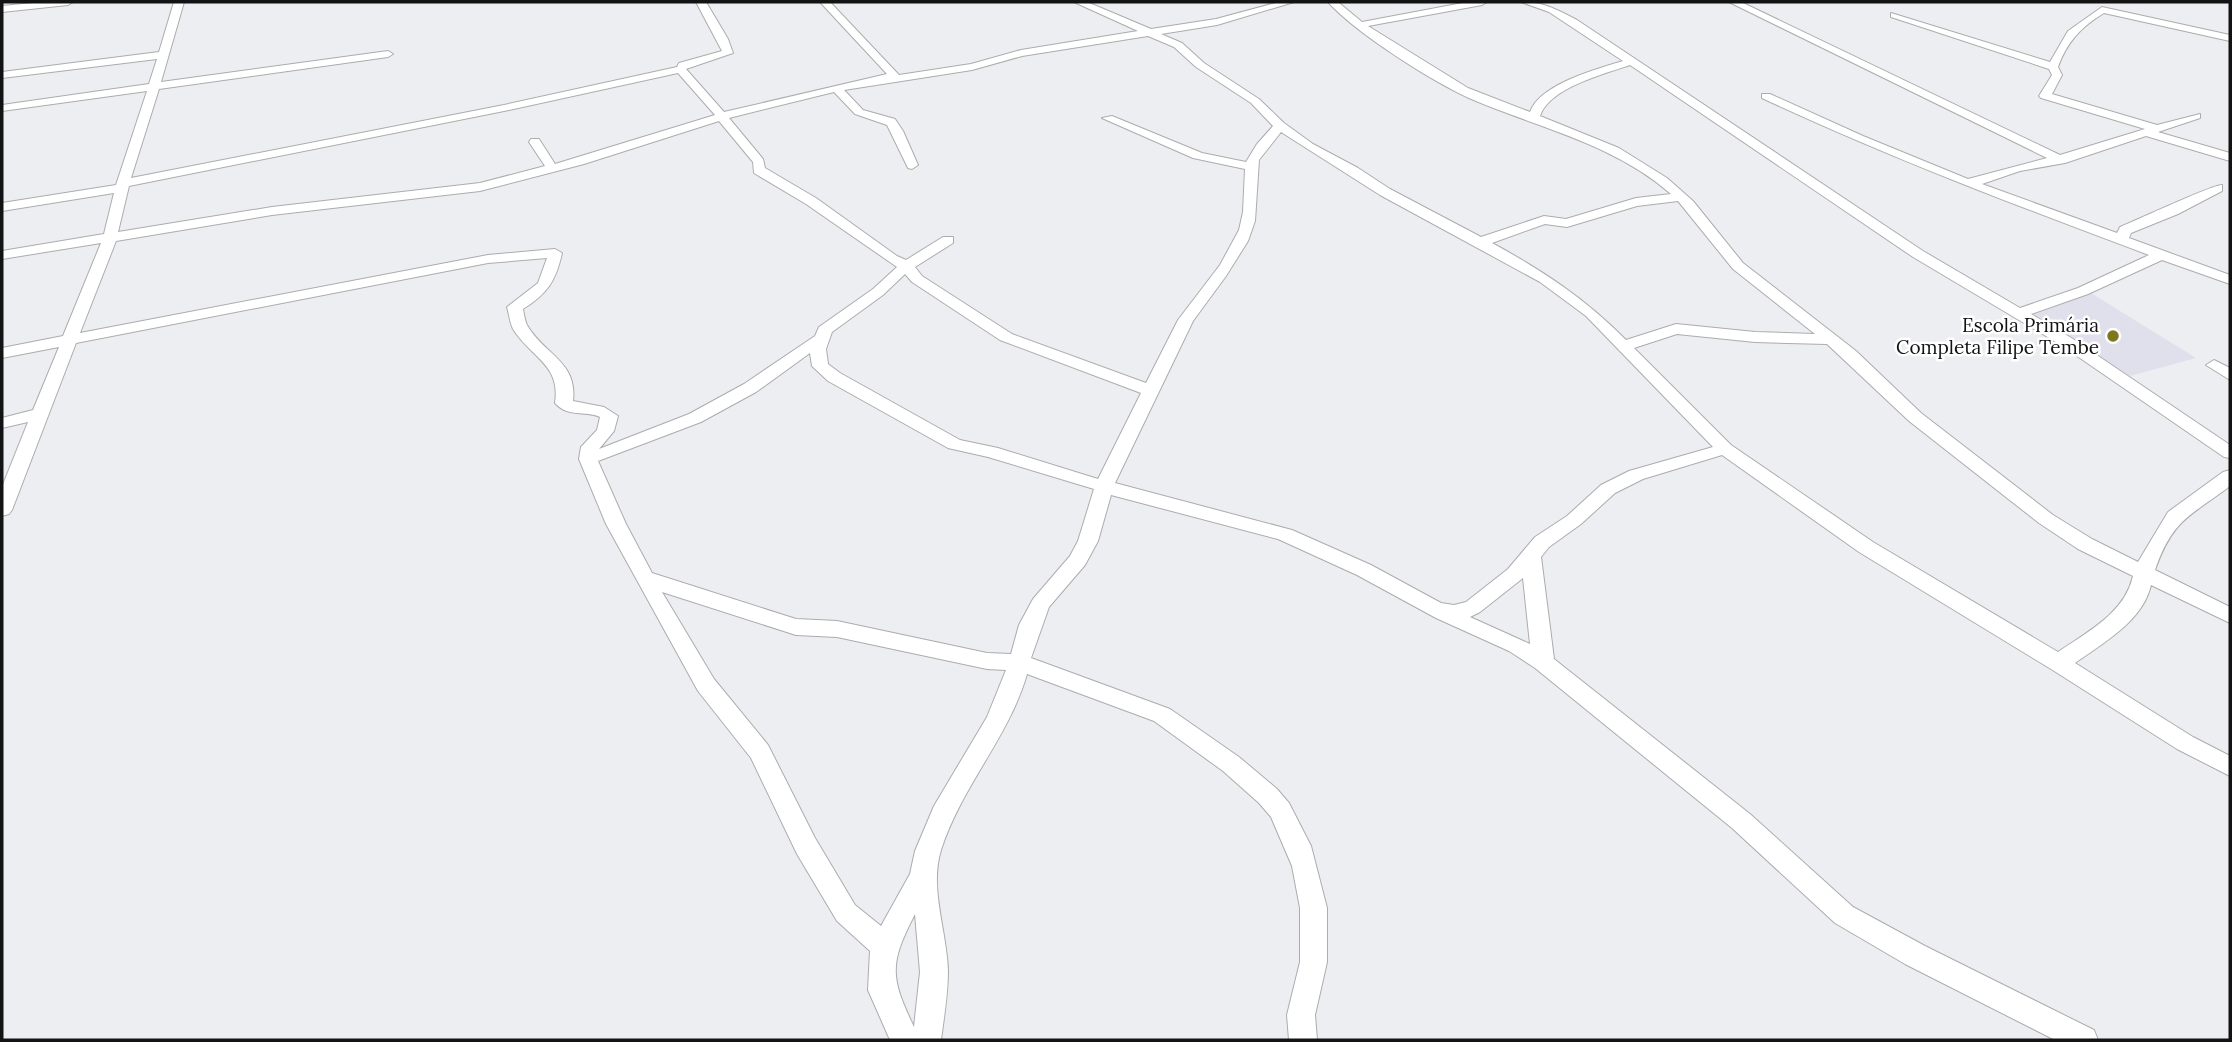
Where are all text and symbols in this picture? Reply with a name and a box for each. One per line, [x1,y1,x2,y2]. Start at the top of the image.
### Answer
place label: Escola Primária Completa Filipe Tembe [1896,313,2099,359]
marker: Escola Primária Completa Filipe Tembe [2105,328,2121,344]

